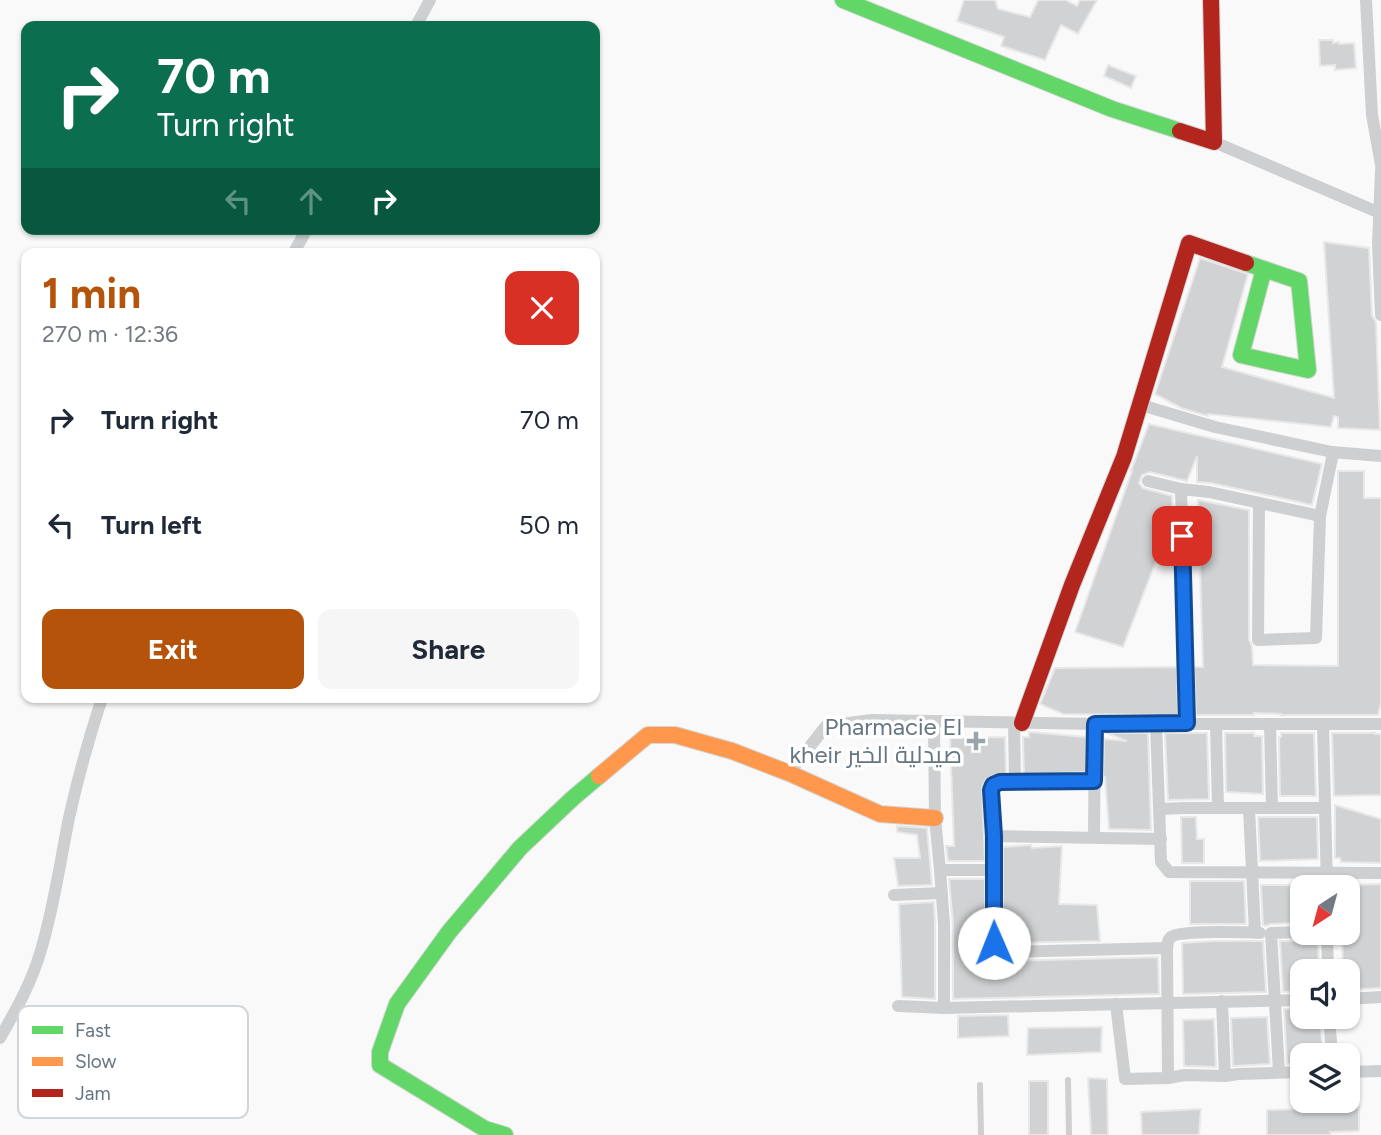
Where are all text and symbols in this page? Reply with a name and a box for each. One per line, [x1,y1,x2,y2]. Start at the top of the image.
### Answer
text: 70 m [157,46,270,105]
icon: right [42,49,133,140]
text: Turn right [157,106,295,144]
icon: left [219,182,257,220]
icon: ahead [292,182,330,220]
icon: right [365,182,403,220]
text: 1 min [42,268,141,319]
button: close [505,271,579,345]
text: 270 m · 12:36 [42,320,178,348]
icon: right [42,401,80,439]
text: Turn right [101,404,218,436]
text: 70 m [520,404,579,436]
icon: left [42,506,80,544]
pin [1152,506,1212,566]
text: Turn left [101,509,202,541]
text: 50 m [519,509,579,541]
icon: arrive [1163,517,1201,555]
button: Exit [42,609,304,689]
button: Share [318,609,579,689]
place label: Pharmacie El kheir صيدلية الخير [789,712,962,769]
marker: Pharmacie El kheir صيدلية الخير [968,733,984,749]
north arrow [1290,875,1360,945]
map controls [1290,875,1360,1113]
position arrow [957,906,1031,980]
button: sound [1290,959,1360,1029]
legend [18,1006,248,1118]
text: Fast [75,1019,111,1042]
button: layers [1290,1043,1360,1113]
text: Slow [75,1050,117,1073]
text: Jam [75,1082,111,1105]

